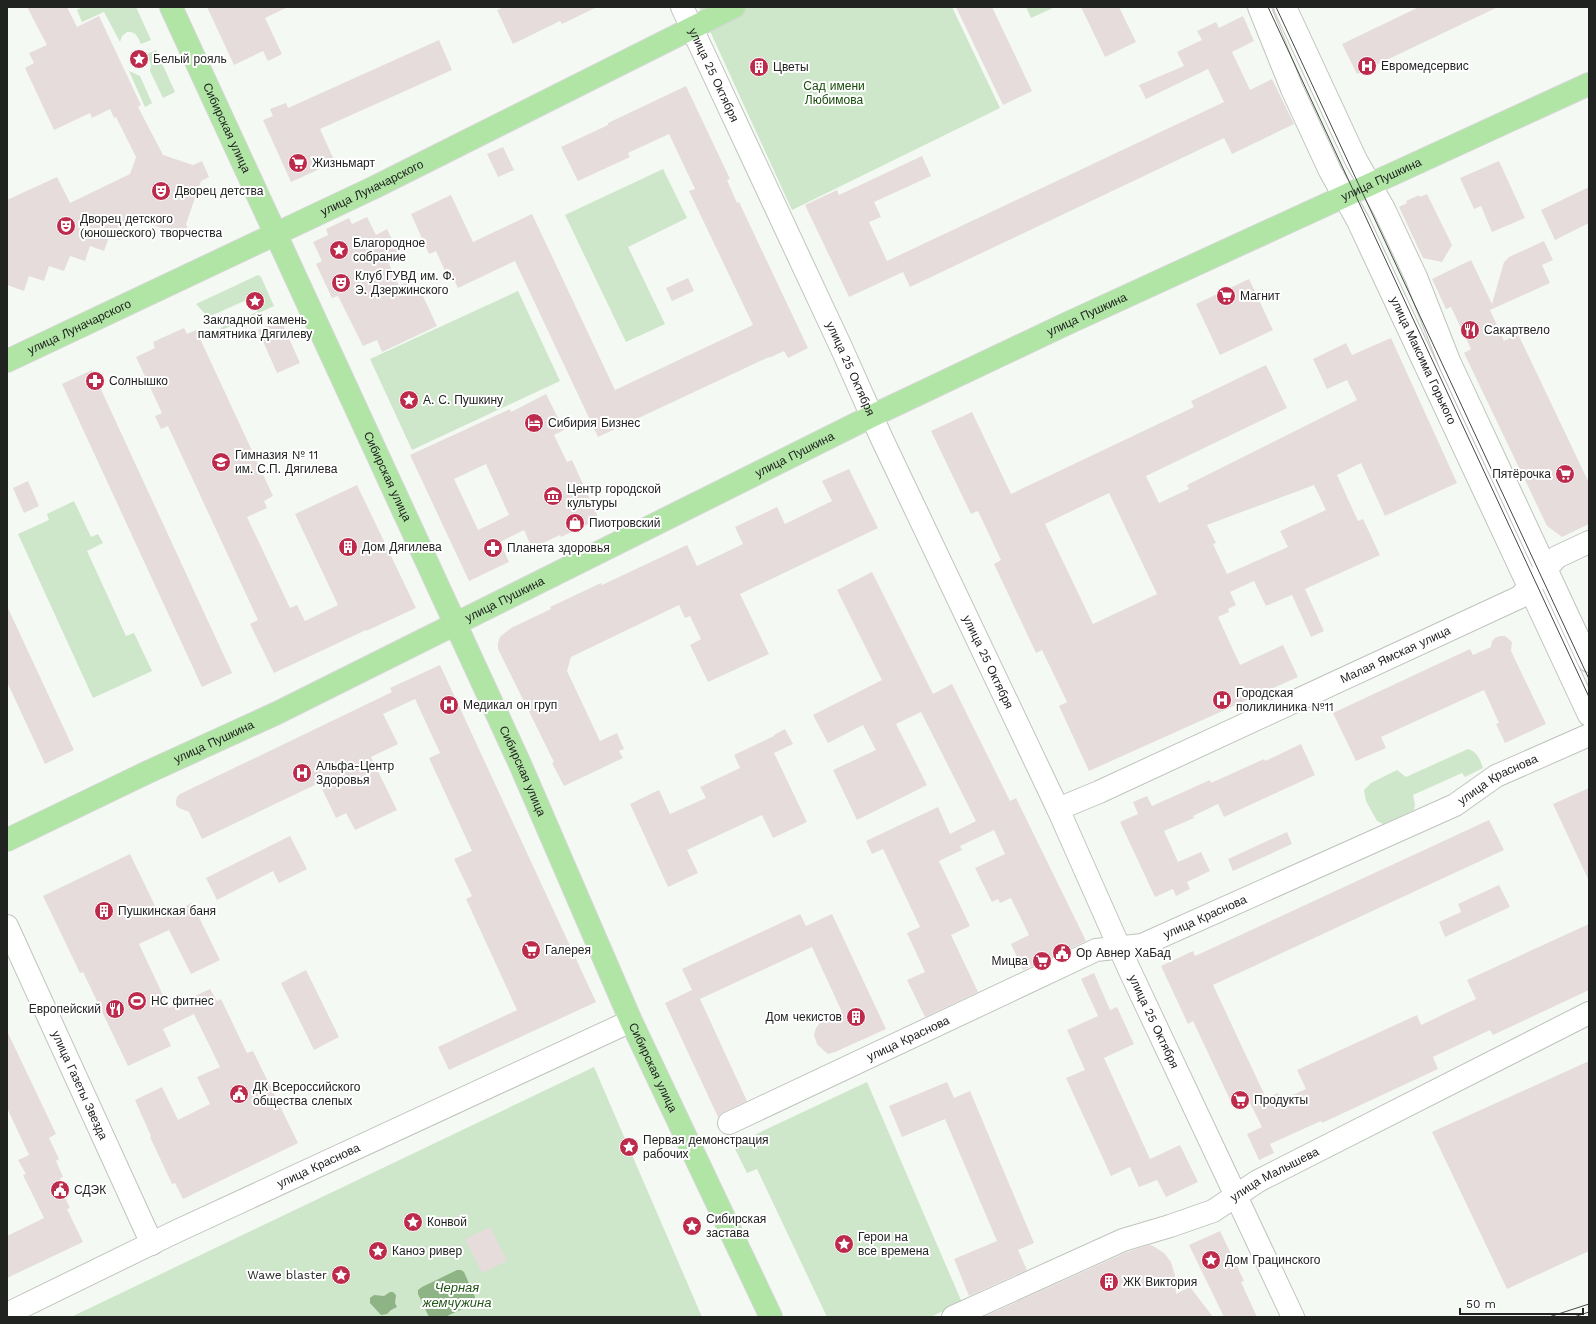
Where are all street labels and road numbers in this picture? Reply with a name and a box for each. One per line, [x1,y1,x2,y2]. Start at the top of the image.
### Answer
street label: улица 25 Октября [686,26,742,124]
street label: Сибирская улица [200,81,254,175]
street label: улица Пушкина [1339,155,1424,204]
street label: улица Луначарского [318,157,426,219]
street label: улица Пушкина [1045,290,1129,339]
street label: улица Максима Горького [1387,294,1459,427]
street label: улица Луначарского [25,296,134,357]
street label: улица 25 Октября [823,319,878,418]
street label: Сибирская улица [361,429,414,524]
street label: улица Пушкина [753,429,837,480]
street label: улица Пушкина [463,574,547,625]
street label: улица 25 Октября [960,613,1016,711]
street label: Малая Ямская улица [1338,623,1453,686]
street label: улица Пушкина [172,717,256,766]
street label: Сибирская улица [496,724,549,819]
street label: улица Краснова [1455,751,1540,808]
street label: улица Краснова [1161,892,1249,942]
street label: улица 25 Октября [1126,973,1182,1071]
street label: улица Краснова [865,1013,952,1064]
street label: Сибирская улица [626,1020,680,1115]
street label: улица Газеты Звезда [49,1029,111,1142]
street label: улица Краснова [275,1140,362,1191]
street label: улица Малышева [1228,1144,1321,1204]

